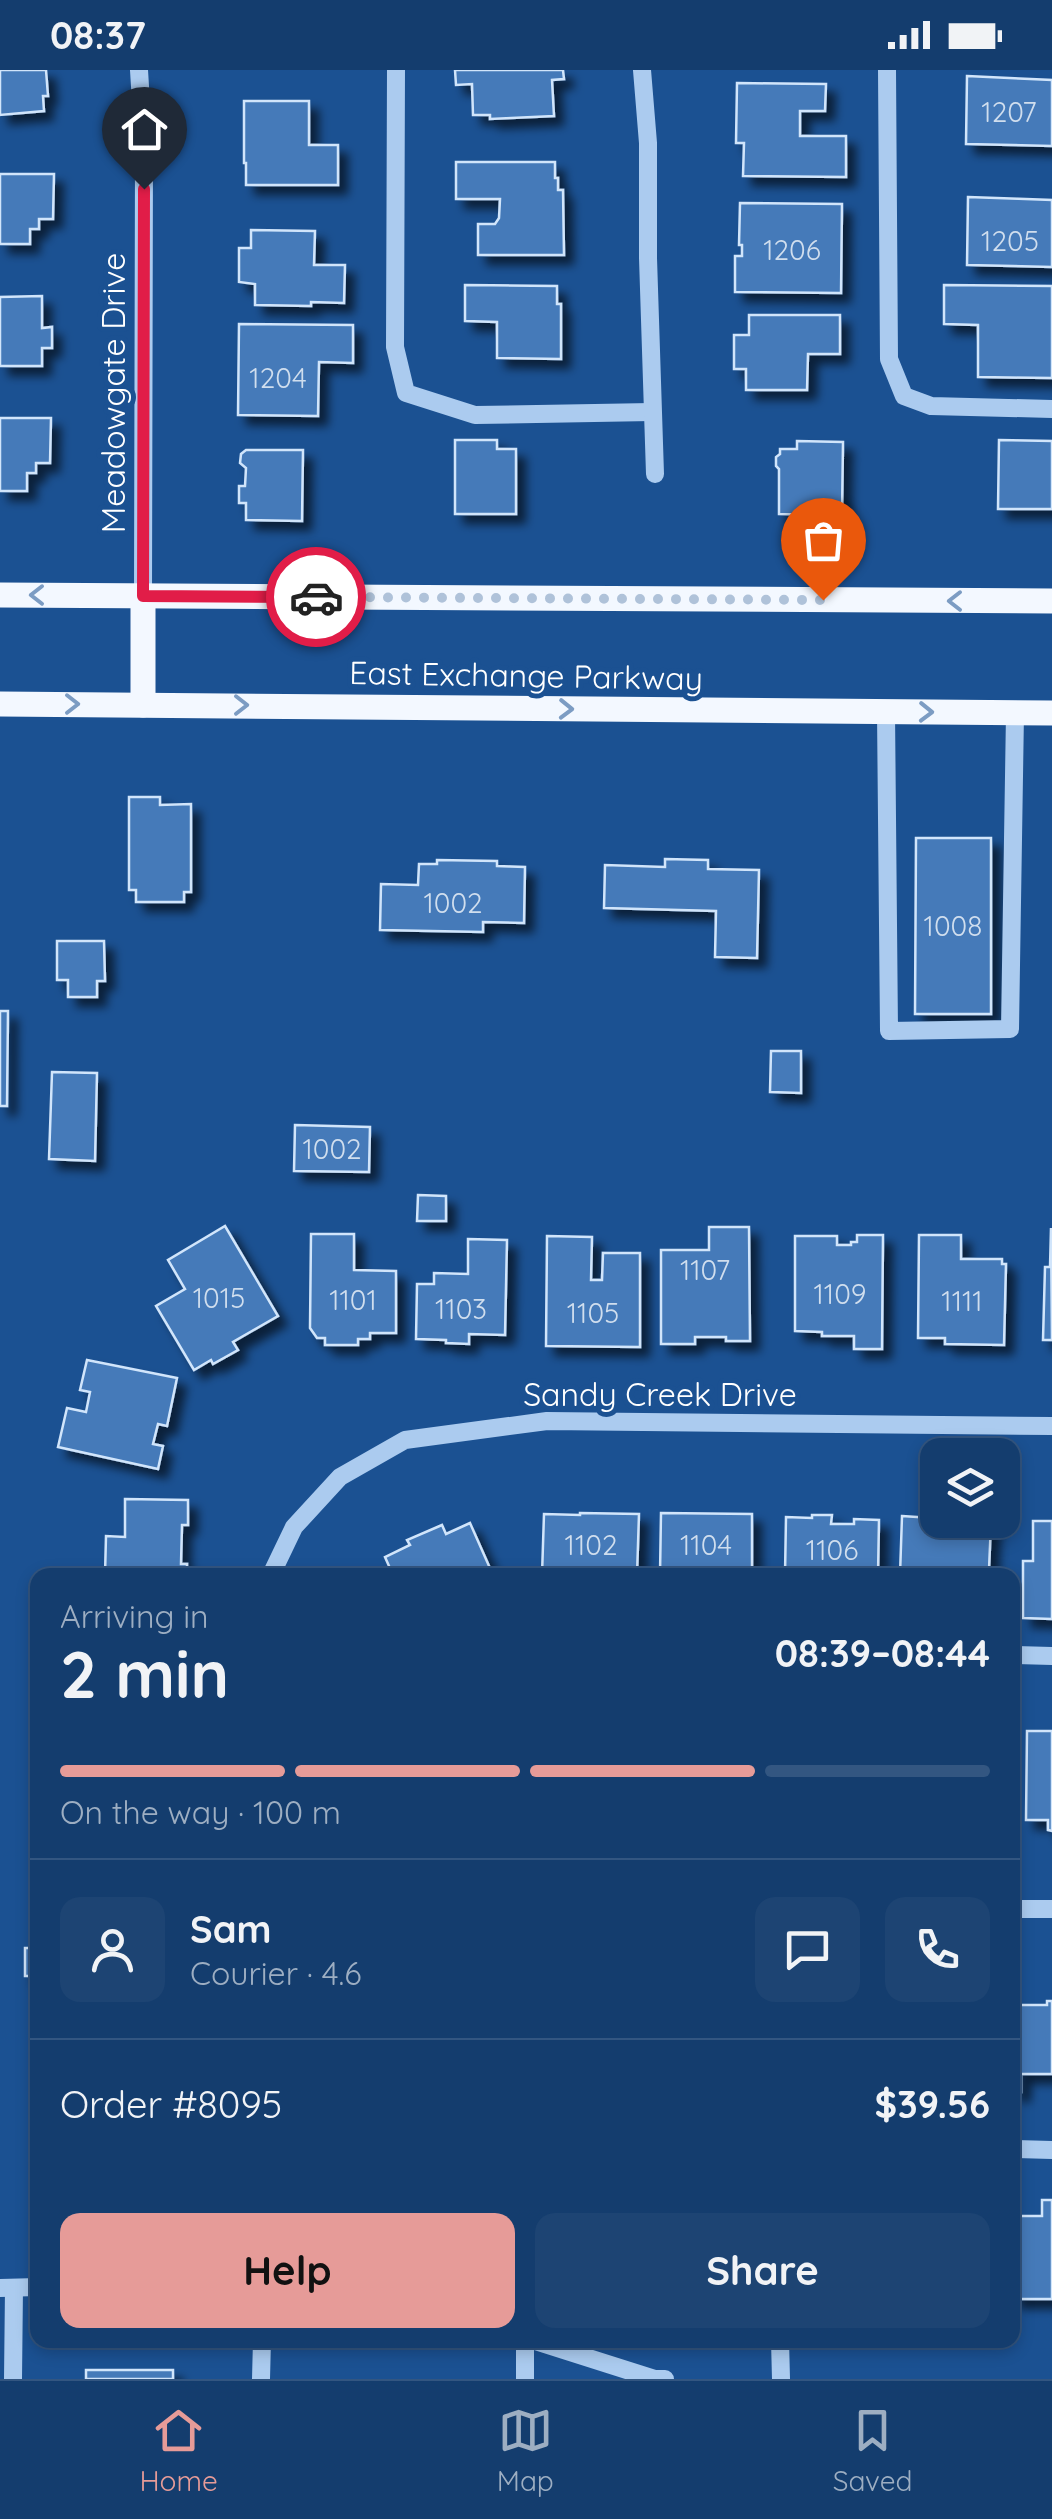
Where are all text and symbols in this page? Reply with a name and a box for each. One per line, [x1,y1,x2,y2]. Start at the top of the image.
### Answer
text: 08:37 [50,11,146,59]
pin [102,87,187,190]
house number: 1207 [981,94,1037,129]
icon: home [117,102,172,157]
house number: 1205 [981,223,1039,258]
house number: 1206 [763,232,821,267]
street label: Meadowgate Drive [93,253,133,533]
house number: 1204 [249,360,307,395]
pin [781,498,866,601]
icon: bag [796,513,851,568]
courier [266,547,366,647]
icon: car [289,570,344,625]
one-way arrow [28,585,44,606]
one-way arrow [946,590,962,612]
street label: East Exchange Parkway [349,652,703,698]
one-way arrow [64,693,80,715]
one-way arrow [234,694,249,716]
one-way arrow [558,698,574,719]
one-way arrow [918,701,934,723]
house number: 1002 [423,885,483,920]
house number: 1008 [924,908,982,943]
house number: 1002 [302,1131,362,1166]
house number: 1107 [680,1252,730,1287]
house number: 1109 [813,1276,867,1311]
house number: 1015 [193,1280,245,1315]
house number: 1101 [329,1282,377,1317]
house number: 1111 [941,1283,983,1318]
house number: 1103 [435,1291,487,1326]
house number: 1105 [567,1295,619,1330]
street label: Sandy Creek Drive [523,1374,797,1414]
map controls [920,1438,1020,1538]
button: layers [920,1438,1020,1538]
house number: 1102 [565,1527,617,1562]
house number: 1104 [680,1527,732,1562]
house number: 1106 [806,1532,858,1567]
text: Arriving in [60,1596,209,1636]
text: 08:39–08:44 [775,1629,990,1677]
text: 2 min [60,1633,229,1714]
text: On the way · 100 m [60,1792,341,1832]
button: person [60,1897,165,2002]
button: chat [755,1897,860,2002]
button: phone [885,1897,990,2002]
text: Sam [190,1905,272,1953]
text: Courier · 4.6 [190,1953,362,1993]
text: Order #8095 [60,2080,282,2128]
text: $39.56 [874,2080,990,2128]
button: Help [60,2213,515,2328]
button: Share [535,2213,990,2328]
tab: Home [139,2403,218,2498]
tab: Map [497,2403,554,2498]
tab: Saved [833,2403,913,2498]

